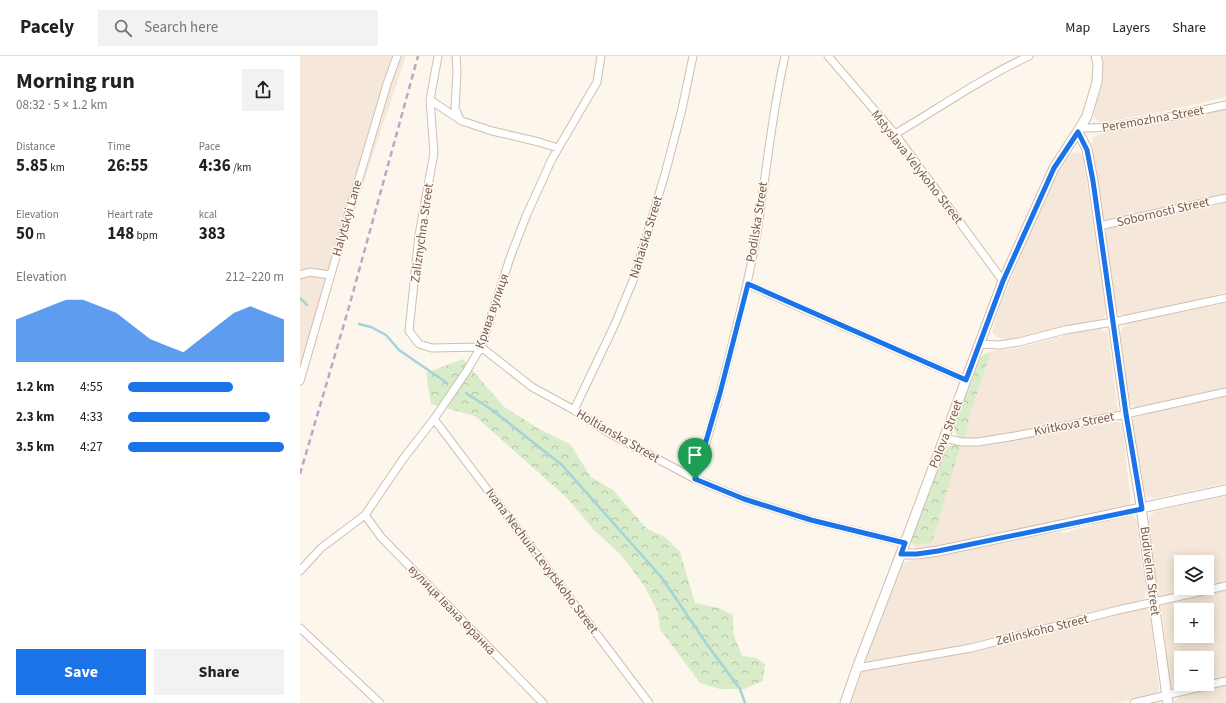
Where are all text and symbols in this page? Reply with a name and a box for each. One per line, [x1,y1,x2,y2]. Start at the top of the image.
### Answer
search box [98,10,378,46]
text: Pacely [20,14,74,41]
icon: search [112,17,134,39]
text: Search here [144,17,218,38]
text: Map [1065,18,1090,38]
text: Layers [1112,18,1150,38]
text: Share [1172,18,1206,38]
text: Morning run [16,65,135,97]
button: share [242,69,284,111]
text: 08:32 · 5 × 1.2 km [16,96,108,114]
street label: Peremozhna Street [1100,101,1206,137]
street label: Mstyslava Velykoho Street [867,106,968,228]
text: Distance [16,139,55,154]
text: Time [107,139,131,154]
text: Pace [199,139,220,154]
text: 5.85 [16,154,48,178]
text: 26:55 [107,154,148,178]
text: 4:36 [199,154,231,178]
text: km [48,160,65,175]
text: /km [231,160,251,175]
street label: Halytskyi Lane [327,178,367,258]
street label: Podilska Street [742,180,772,264]
street label: Zaliznychna Street [406,181,438,284]
street label: Sobornosti Street [1115,192,1212,231]
street label: Nahaiska Street [625,193,667,280]
text: Elevation [16,207,59,222]
text: Heart rate [107,207,153,222]
text: kcal [199,207,217,222]
text: 50 [16,222,34,246]
text: 148 [107,222,134,246]
text: 383 [199,222,226,246]
text: m [34,228,45,243]
text: bpm [134,228,158,243]
text: Elevation [16,268,67,286]
text: 212–220 m [226,268,284,286]
street label: Крива вулиця [471,271,513,351]
text: 1.2 km [16,378,55,396]
text: 4:55 [80,378,103,396]
street label: Polova Street [925,397,968,471]
street label: Holtianska Street [573,405,664,467]
street label: Kvitkova Street [1032,407,1116,441]
text: 2.3 km [16,408,55,426]
text: 4:33 [80,408,103,426]
text: 3.5 km [16,438,55,456]
text: 4:27 [80,438,103,456]
pin [678,438,712,479]
icon: arrive [684,444,706,466]
street label: Ivana Nechuia-Levytskoho Street [481,485,603,638]
street label: Budivelna Street [1136,525,1164,617]
map controls [1174,555,1214,691]
button: layers [1174,555,1214,595]
street label: вулиця Івана Франка [404,561,500,659]
button: + [1174,603,1214,643]
street label: Zelinskoho Street [994,610,1091,650]
button: Save [16,649,146,695]
button: Share [154,649,284,695]
button: − [1174,651,1214,691]

